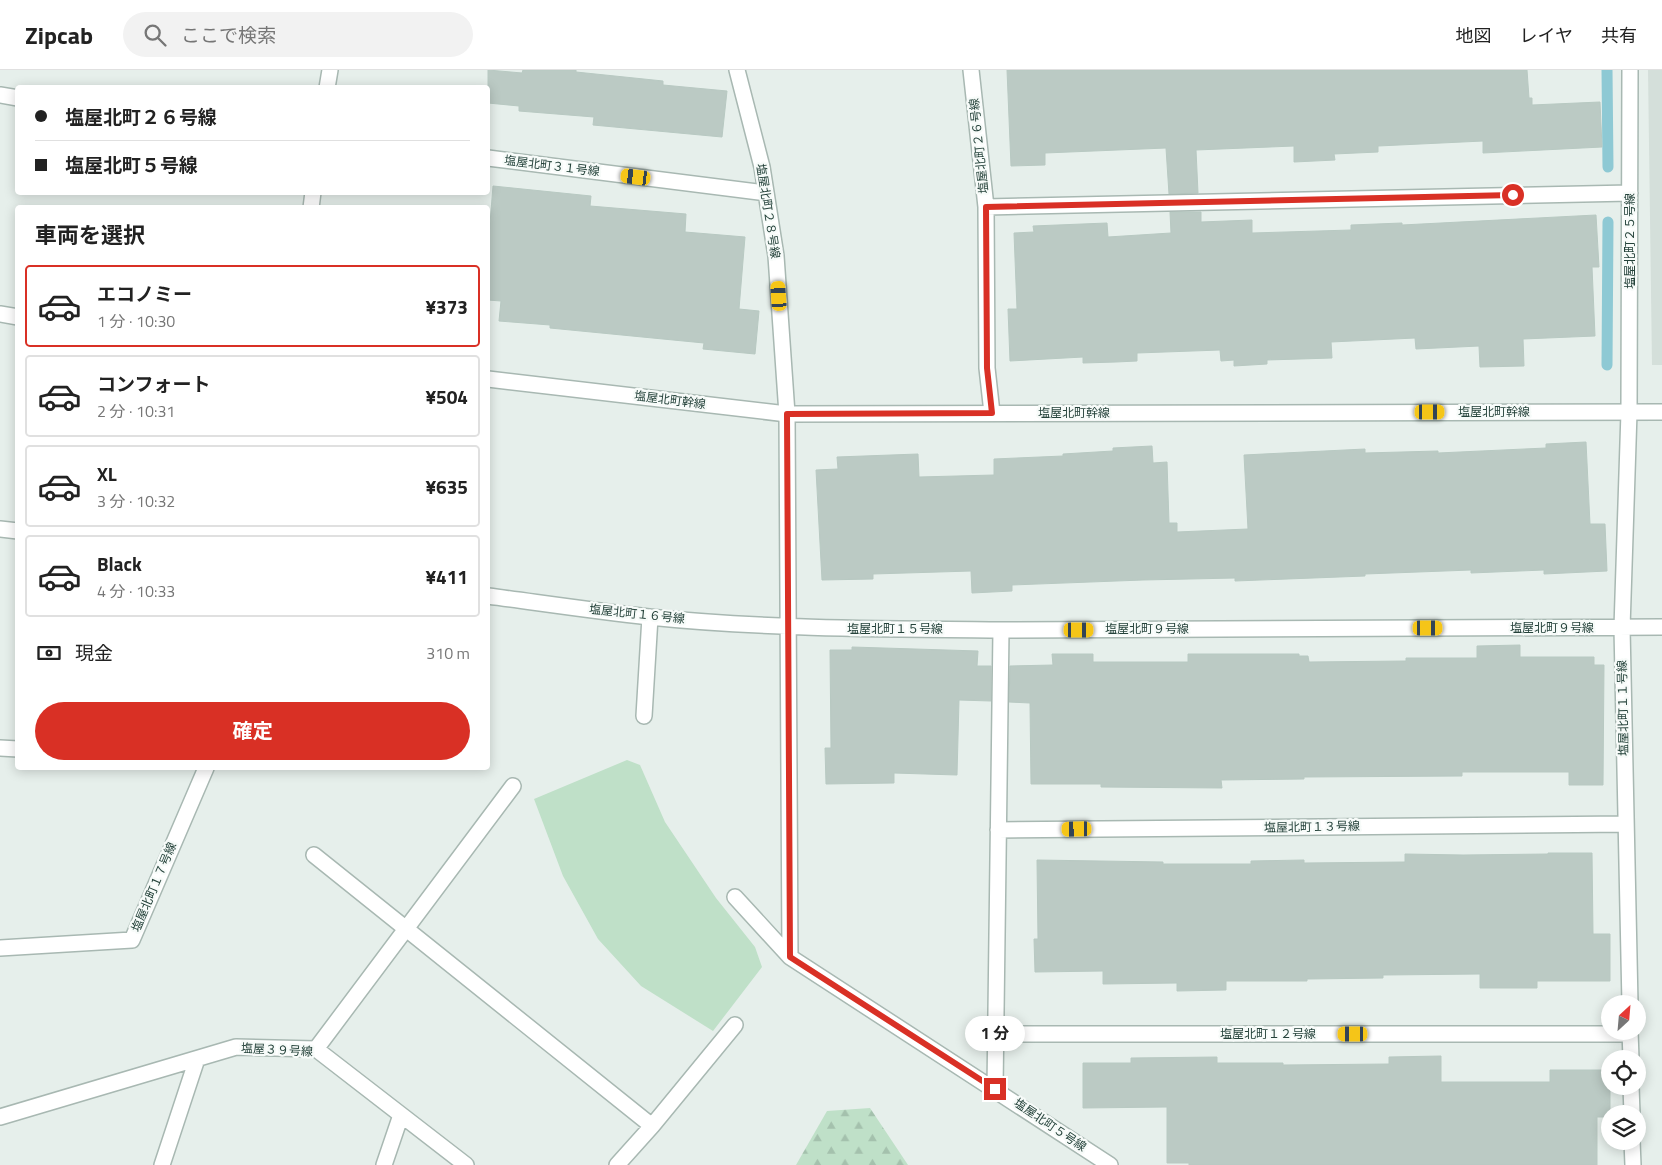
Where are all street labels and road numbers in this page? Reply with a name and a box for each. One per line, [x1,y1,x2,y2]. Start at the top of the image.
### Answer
street label: 塩屋北町２６号線 [964,97,993,195]
street label: 塩屋北町３１号線 [503,150,601,181]
street label: 塩屋北町２８号線 [752,162,785,260]
street label: 塩屋北町２５号線 [1620,193,1639,289]
street label: 塩屋北町幹線 [633,386,707,413]
street label: 塩屋北町幹線 [1458,402,1530,421]
street label: 塩屋北町幹線 [1038,403,1110,422]
street label: 塩屋北町１６号線 [588,599,686,628]
street label: 塩屋北町９号線 [1510,618,1594,637]
street label: 塩屋北町１５号線 [847,619,943,638]
street label: 塩屋北町９号線 [1105,619,1189,638]
street label: 塩屋北町１１号線 [1612,660,1633,756]
street label: 塩屋北町１３号線 [1264,816,1360,837]
street label: 塩屋北町１７号線 [126,839,181,935]
street label: 塩屋北町１２号線 [1220,1024,1316,1043]
street label: 塩屋３９号線 [241,1038,313,1061]
street label: 塩屋北町５号線 [1010,1093,1090,1156]

